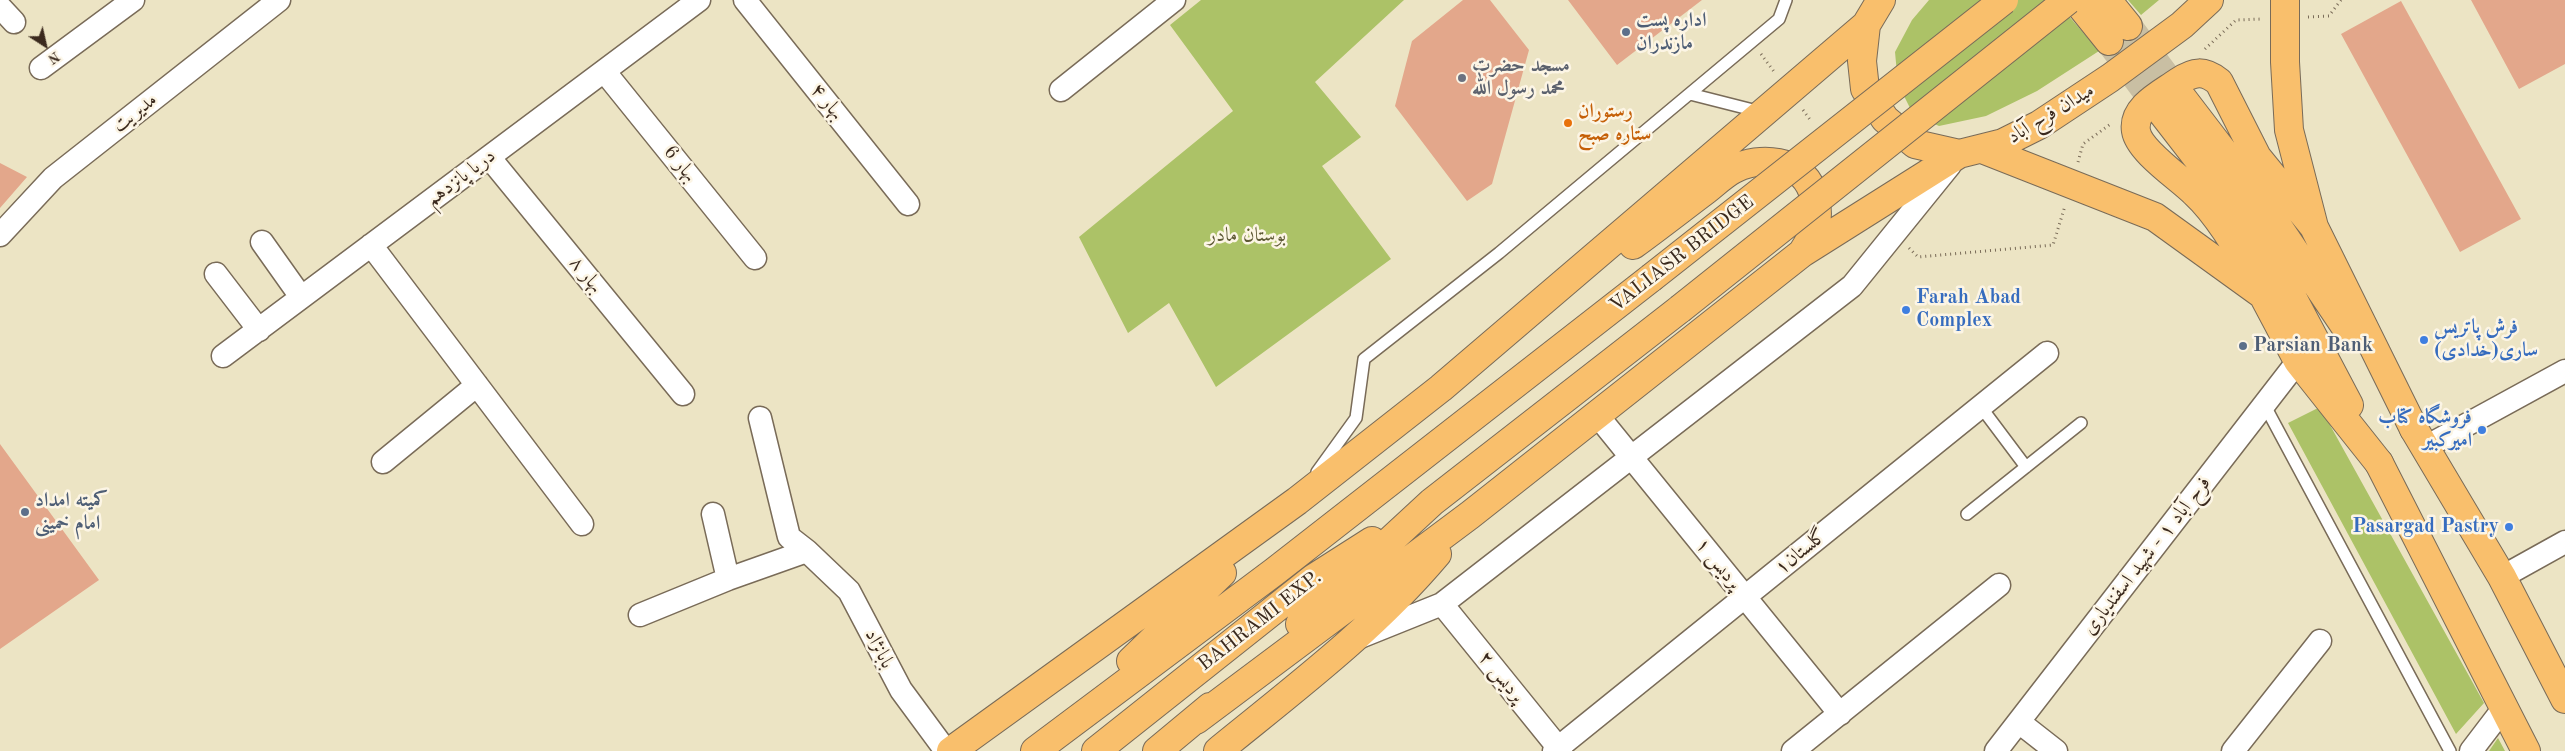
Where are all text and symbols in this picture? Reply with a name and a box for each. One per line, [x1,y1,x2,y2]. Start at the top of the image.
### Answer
place label: اداره پست مازندران [1636,9,1707,56]
north arrow [20,20,70,70]
marker: اداره پست مازندران [1620,26,1632,38]
text: N [45,48,62,66]
place label: مسجد حضرت محمد رسول الله [1472,54,1570,101]
marker: مسجد حضرت محمد رسول الله [1456,72,1468,84]
street label: بهار ۴ [805,79,849,125]
street label: میدان فرح آباد [2003,79,2099,149]
street label: مدیریت [108,88,162,138]
place label: رستوران ستاره صبح [1578,100,1651,147]
marker: رستوران ستاره صبح [1562,117,1574,129]
street label: بهار 6 [658,141,702,187]
street label: دریا پانزدهم [421,144,501,212]
street label: VALIASR BRIDGE [1605,190,1759,318]
park label: بوستان مادر [1208,224,1286,248]
street label: بهار ۸ [564,252,608,298]
place label: Farah Abad Complex [1916,286,2021,333]
marker: Farah Abad Complex [1900,304,1912,316]
place label: فرش پاتریس (خدادی)ساری [2434,316,2538,363]
place label: Parsian Bank [2253,334,2373,358]
marker: فرش پاتریس (خدادی)ساری [2418,334,2430,346]
marker: Parsian Bank [2237,340,2249,352]
place label: فروشگاه کتاب امیرکبیر [2378,406,2472,453]
marker: فروشگاه کتاب امیرکبیر [2476,424,2488,436]
street label: فرح آباد ۱ - شهید اسفندیاری [2078,472,2216,640]
place label: کمیته امداد امام خمینی [35,489,108,536]
marker: کمیته امداد امام خمینی [19,506,31,518]
place label: Pasargad Pastry [2352,515,2499,539]
marker: Pasargad Pastry [2503,521,2515,533]
street label: گلستان۱ [1770,524,1832,580]
street label: پردیس ۱ [1690,533,1746,595]
street label: BAHRAMI EXP. [1194,565,1326,677]
street label: بابانژاد [859,625,899,673]
street label: پردیس ۲ [1473,646,1529,708]

